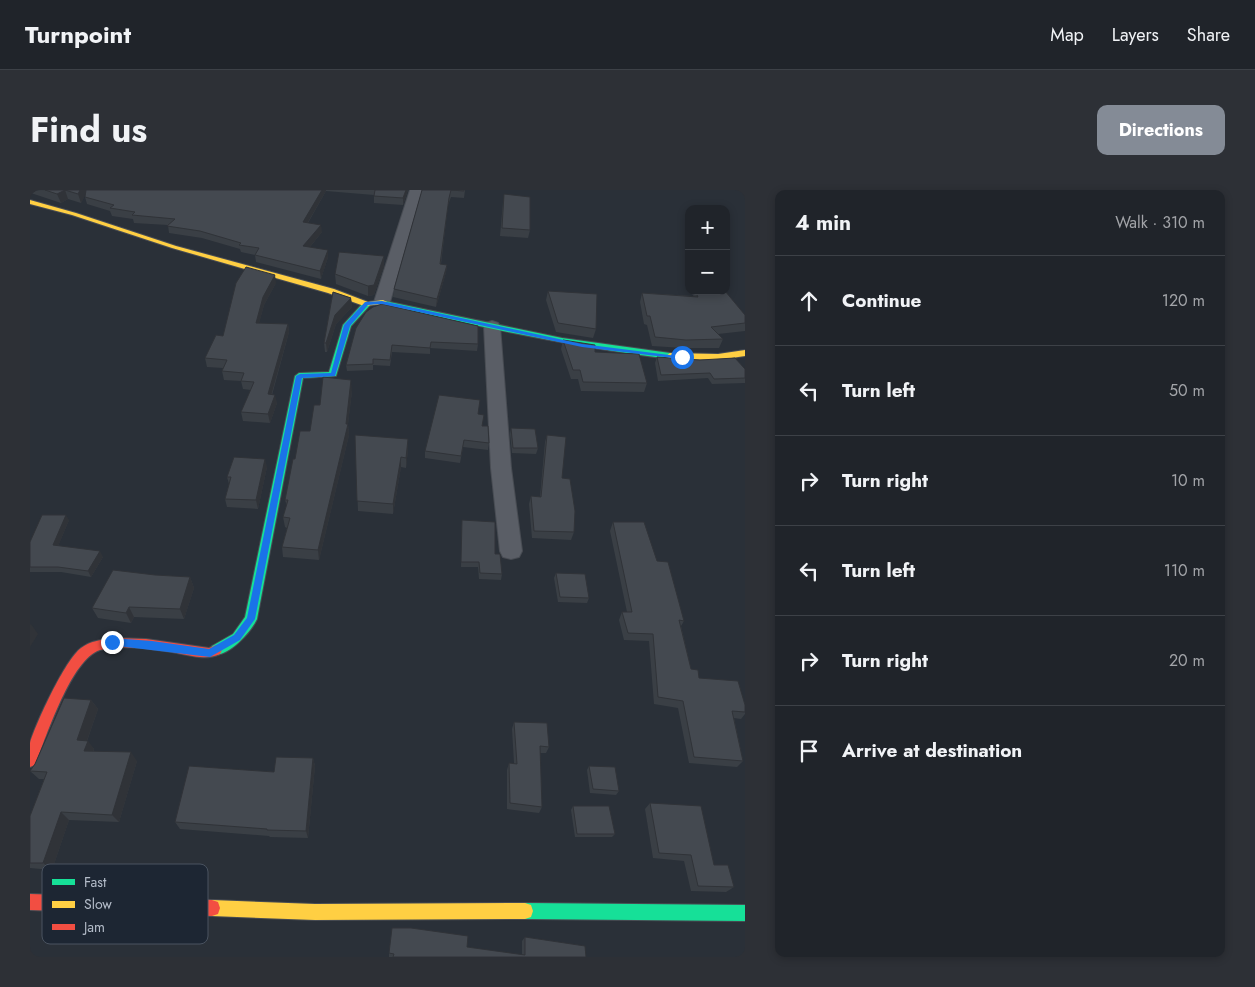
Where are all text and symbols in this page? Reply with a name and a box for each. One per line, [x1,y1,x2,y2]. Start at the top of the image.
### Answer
text: Turnpoint [25,17,131,52]
text: Map [1050,22,1084,48]
text: Layers [1112,22,1159,48]
text: Share [1187,22,1230,48]
text: Find us [30,105,147,155]
button: Directions [1097,105,1225,155]
map controls [685,205,730,295]
button: + [685,205,730,250]
text: 4 min [795,208,851,238]
text: Walk · 310 m [1115,211,1205,234]
button: − [685,250,730,295]
icon: ahead [795,287,823,315]
text: Continue [842,287,921,314]
text: 120 m [1162,289,1205,312]
route start [671,346,694,369]
icon: left [795,377,823,405]
text: Turn left [842,377,915,404]
text: 50 m [1169,379,1205,402]
icon: right [795,467,823,495]
text: Turn right [842,467,928,494]
text: 10 m [1171,469,1205,492]
icon: left [795,557,823,585]
text: Turn left [842,557,915,584]
text: 110 m [1164,559,1205,582]
route end [101,631,124,654]
icon: right [795,647,823,675]
text: Turn right [842,647,928,674]
text: 20 m [1169,649,1205,672]
icon: arrive [795,737,823,765]
text: Arrive at destination [842,737,1022,764]
legend [42,864,208,944]
text: Fast [84,872,107,892]
text: Slow [84,894,112,914]
text: Jam [82,917,105,937]

